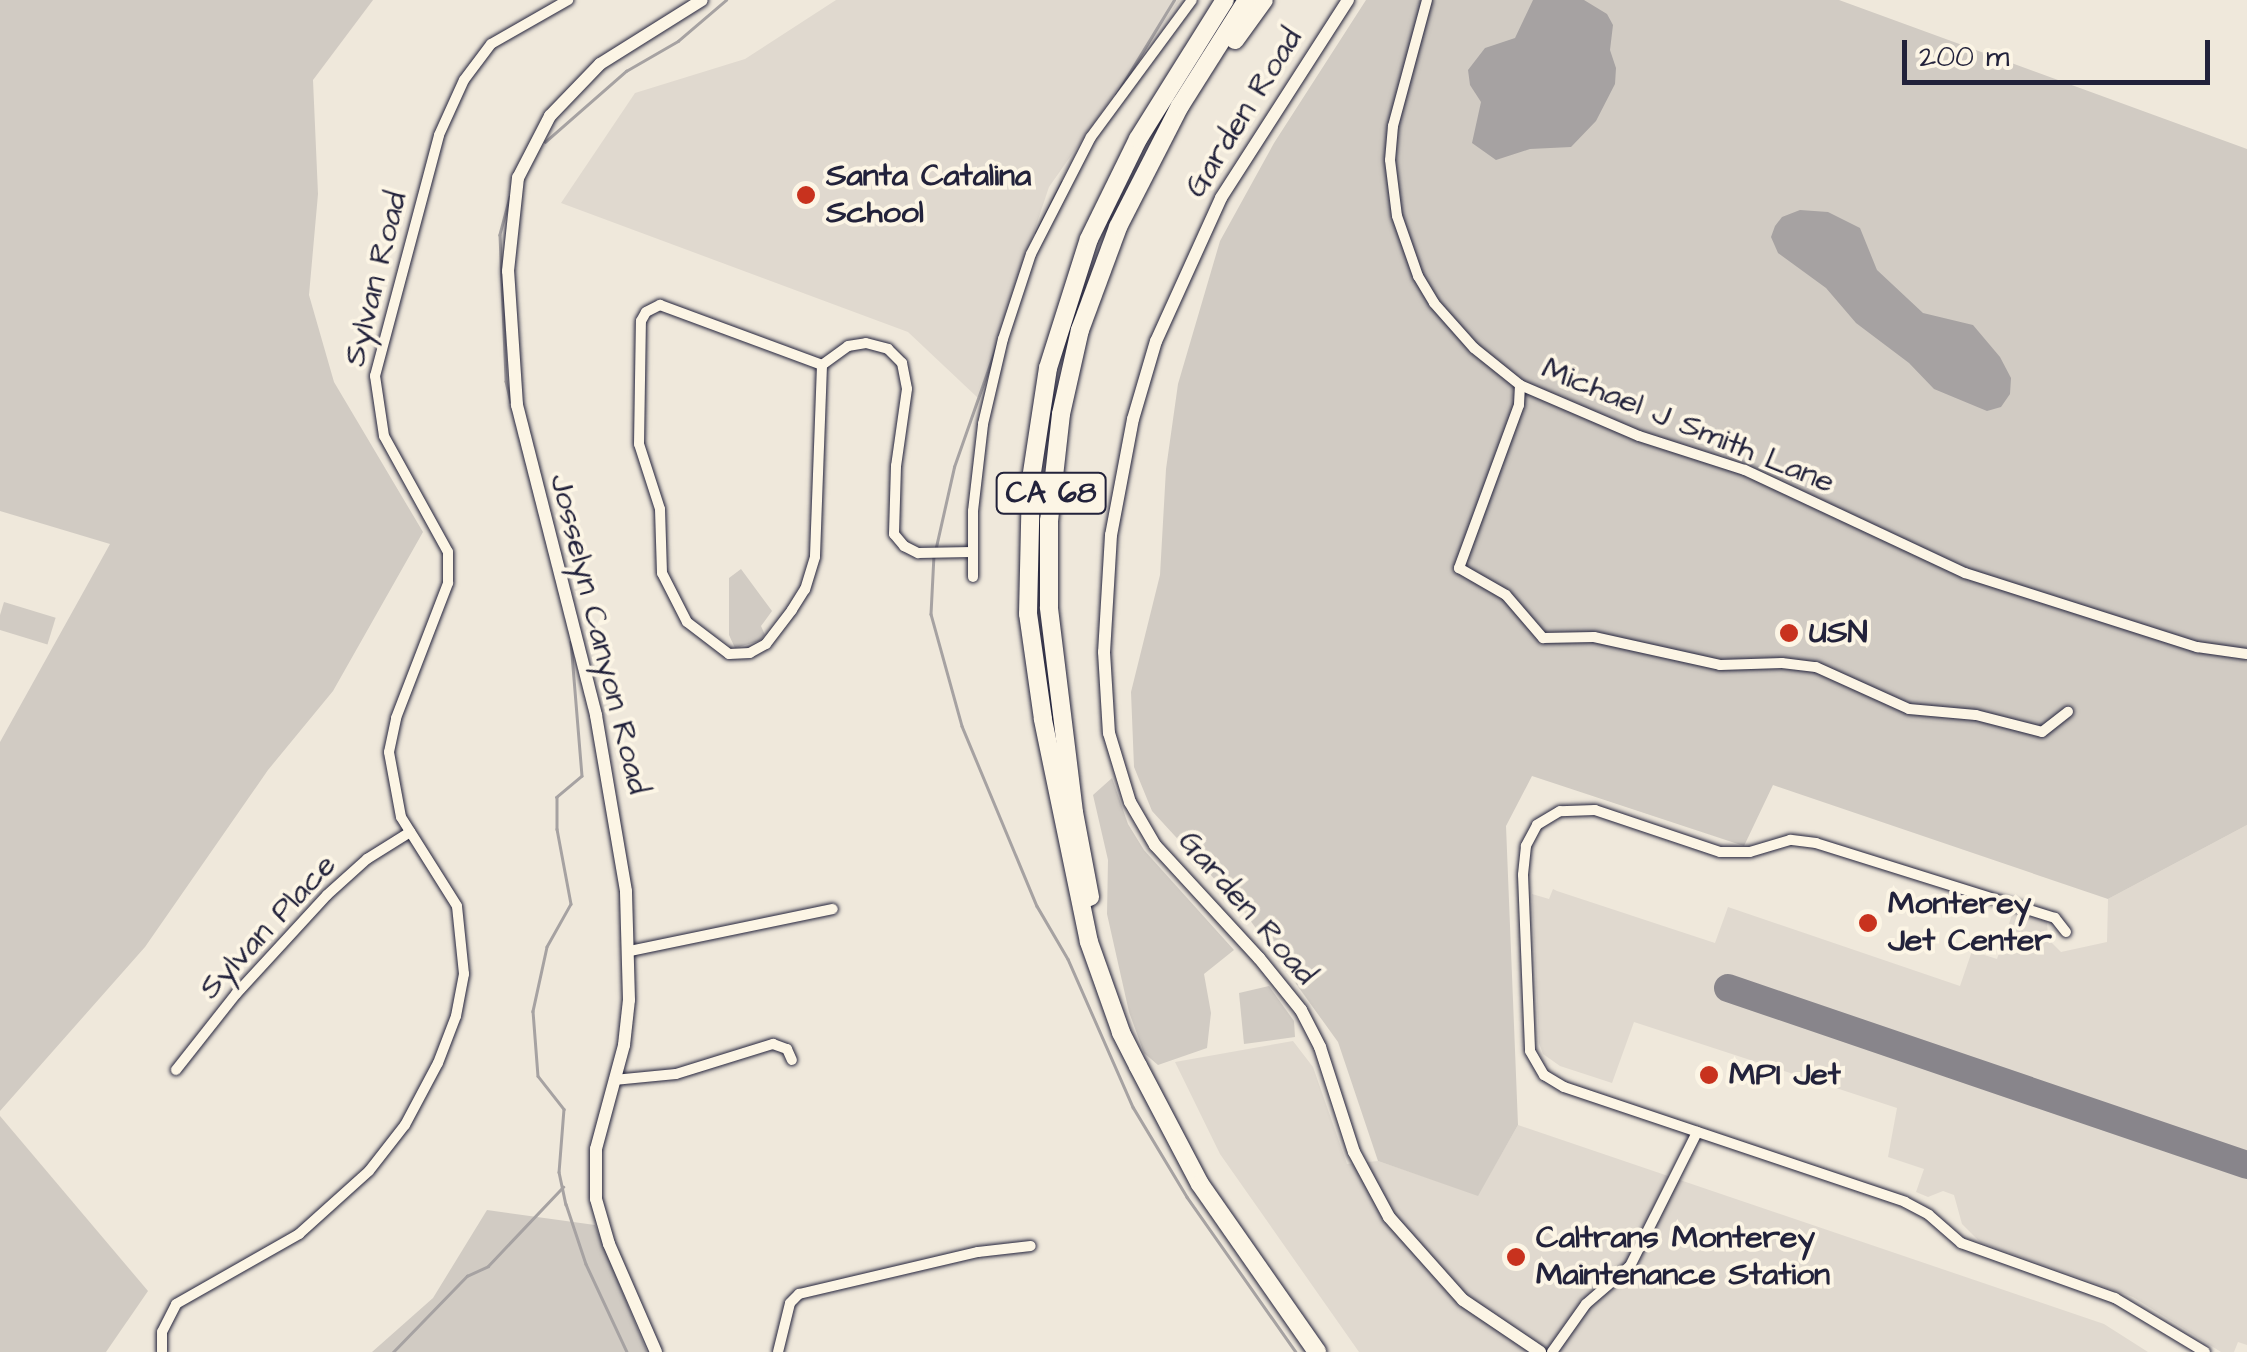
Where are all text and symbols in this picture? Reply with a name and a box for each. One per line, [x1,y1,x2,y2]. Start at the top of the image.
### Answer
scale bar [1907,20,2214,82]
street label: Garden Road [1177,21,1311,205]
text: 200 m [1919,36,2009,78]
place label: Santa Catalina School [826,158,1031,233]
marker: Santa Catalina School [795,184,817,206]
street label: Sylvan Road [336,188,416,370]
street label: Michael J Smith Lane [1536,350,1840,502]
road number: CA 68 [994,468,1108,518]
street label: Josselyn Canyon Road [541,470,657,798]
place label: USN [1809,614,1868,652]
marker: USN [1778,622,1800,644]
street label: Garden Road [1169,823,1325,993]
street label: Sylvan Place [191,847,345,1007]
place label: Monterey Jet Center [1888,886,2052,961]
marker: Monterey Jet Center [1857,912,1879,934]
place label: MPI Jet [1729,1056,1841,1094]
marker: MPI Jet [1698,1064,1720,1086]
place label: Caltrans Monterey Maintenance Station [1536,1220,1830,1295]
marker: Caltrans Monterey Maintenance Station [1505,1246,1527,1268]

